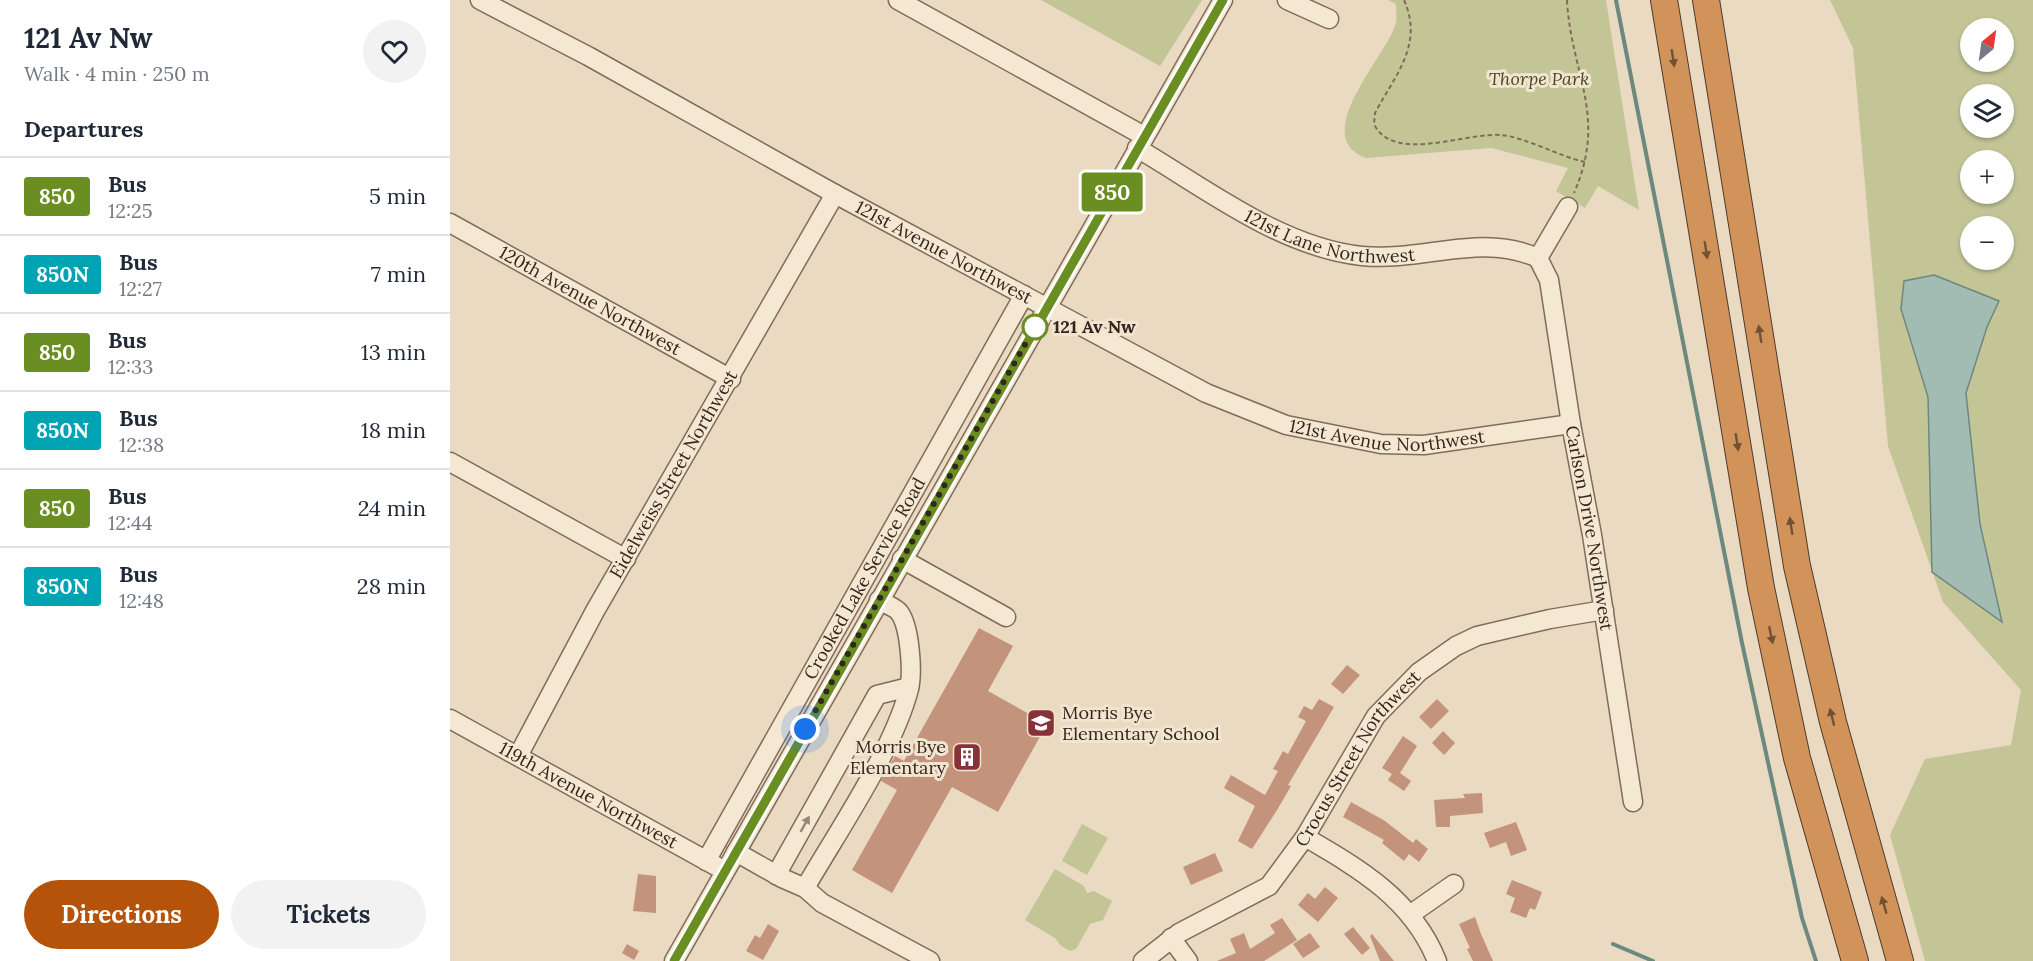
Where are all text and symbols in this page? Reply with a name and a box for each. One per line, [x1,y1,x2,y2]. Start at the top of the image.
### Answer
north arrow [1960,18,2014,72]
map controls [1960,18,2014,270]
text: 121 Av Nw [24,20,153,56]
button: heart [363,20,426,83]
one-way arrow [1669,48,1678,67]
text: Walk · 4 min · 250 m [24,61,210,86]
park label: Thorpe Park [1489,67,1589,90]
button: layers [1960,84,2014,138]
text: Departures [24,115,143,143]
button: + [1960,150,2014,204]
text: Bus [108,170,147,198]
line badge: 850 [1078,172,1146,212]
text: 850 [1094,179,1130,206]
text: 5 min [369,182,426,210]
text: 850 [39,183,75,210]
street label: 121st Avenue Northwest [851,195,1037,309]
text: 12:25 [108,198,153,223]
street label: 121st Lane Northwest [1240,204,1416,268]
button: − [1960,216,2014,270]
street label: 120th Avenue Northwest [495,240,685,360]
one-way arrow [1701,241,1710,260]
text: Bus [119,248,158,276]
text: 7 min [371,260,426,288]
text: 850N [36,261,89,288]
text: 12:27 [119,276,162,301]
marker: 121 Av Nw [1022,314,1048,340]
place label: 121 Av Nw [1053,315,1136,338]
one-way arrow [1755,324,1764,343]
text: Bus [108,326,147,354]
text: 13 min [361,338,426,366]
text: 850 [39,339,75,366]
text: 12:33 [108,354,153,379]
street label: Eidelweiss Street Northwest [604,366,742,582]
text: Bus [119,404,158,432]
street label: 121st Avenue Northwest [1287,414,1486,456]
text: 18 min [361,416,426,444]
text: 850N [36,417,89,444]
street label: Carlson Drive Northwest [1561,424,1619,632]
text: 12:38 [119,432,164,457]
one-way arrow [1733,433,1742,452]
street label: Crooked Lake Service Road [798,473,930,683]
text: Bus [108,482,147,510]
text: 24 min [358,494,426,522]
text: 850 [39,495,75,522]
text: 12:44 [108,510,153,535]
one-way arrow [1786,517,1795,536]
text: Bus [119,560,158,588]
text: 28 min [357,572,426,600]
text: 850N [36,573,89,600]
text: 12:48 [119,588,164,613]
one-way arrow [1767,625,1776,644]
street label: Crocus Street Northwest [1290,665,1425,851]
place label: Morris Bye Elementary School [1062,701,1220,745]
school or university icon: Morris Bye Elementary School [1025,707,1057,739]
one-way arrow [1826,708,1836,726]
your location [790,714,820,744]
place label: Morris Bye Elementary [850,735,946,779]
street label: 119th Avenue Northwest [495,736,682,854]
building icon: Morris Bye Elementary [951,741,983,773]
one-way arrow [800,815,810,832]
button: Directions [24,880,219,949]
button: Tickets [231,880,426,949]
one-way arrow [1879,896,1888,914]

